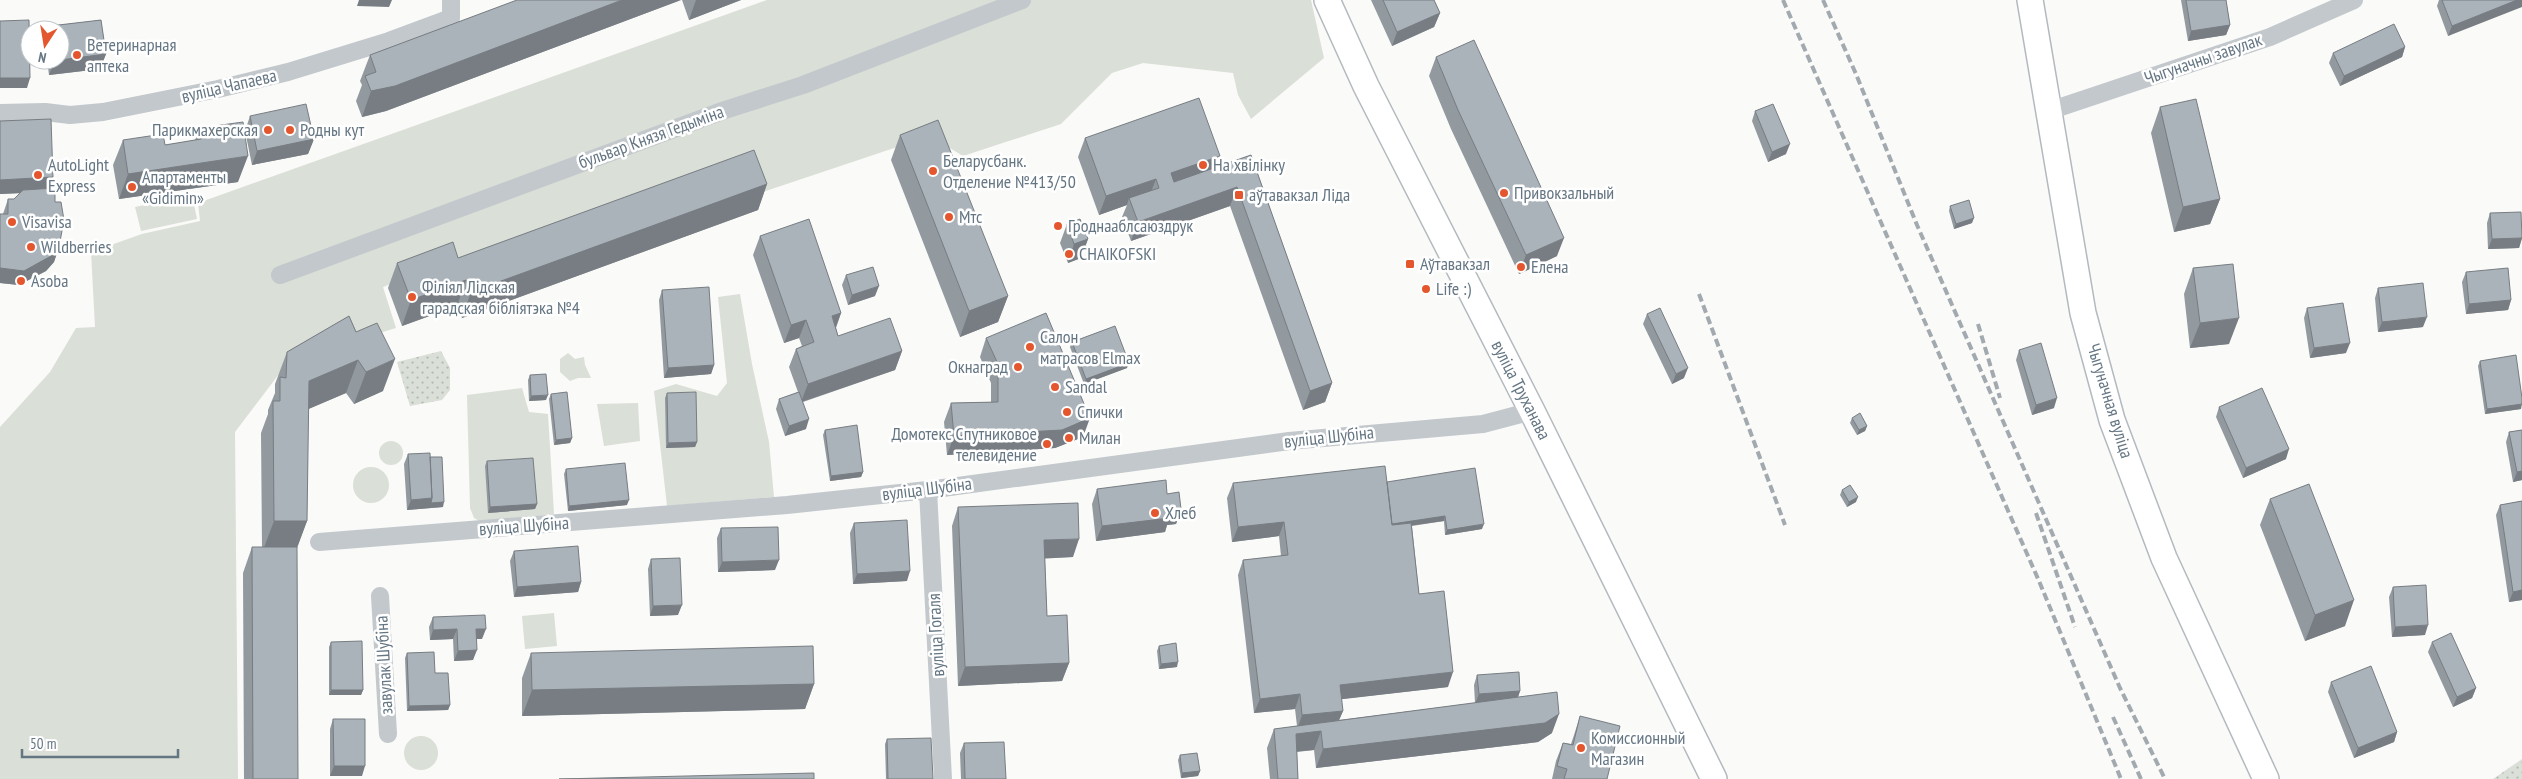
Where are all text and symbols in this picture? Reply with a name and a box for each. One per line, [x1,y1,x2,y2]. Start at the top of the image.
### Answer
north arrow [20,20,70,70]
street label: Чыгуначны завулак [2141,28,2265,89]
place label: Ветеринарная аптека [87,33,176,77]
text: N [37,48,48,67]
marker: Ветеринарная аптека [71,49,83,61]
street label: вуліца Чапаева [179,63,279,108]
street label: бульвар Князя Гедыміна [575,100,727,173]
place label: Парикмахерская [152,118,258,141]
place label: Родны кут [300,118,364,141]
marker: Парикмахерская [262,124,274,136]
marker: Родны кут [284,124,296,136]
place label: Беларусбанк. Отделение №413/50 [943,149,1076,193]
place label: AutoLight Express [48,153,109,197]
place label: На хвілінку [1213,153,1285,176]
marker: На хвілінку [1197,159,1209,171]
place label: Апартаменты «Gidimin» [142,165,226,209]
marker: Беларусбанк. Отделение №413/50 [927,165,939,177]
marker: AutoLight Express [32,169,44,181]
marker: Апартаменты «Gidimin» [126,181,138,193]
place label: Привокзальный [1514,181,1614,204]
place label: аўтавакзал Ліда [1249,183,1350,206]
marker: Привокзальный [1498,187,1510,199]
marker: аўтавакзал Ліда [1233,189,1245,201]
place label: Мтс [959,205,983,228]
place label: Visavisa [21,210,72,233]
marker: Мтс [943,211,955,223]
place label: Гроднааблсаюздрук [1068,214,1193,237]
marker: Visavisa [6,216,18,228]
marker: Гроднааблсаюздрук [1052,220,1064,232]
place label: Wildberries [41,235,112,258]
marker: Wildberries [25,241,37,253]
place label: CHAIKOFSKI [1079,242,1156,265]
marker: CHAIKOFSKI [1063,248,1075,260]
place label: Аўтавакзал [1420,252,1490,275]
place label: Елена [1531,255,1569,278]
marker: Аўтавакзал [1404,258,1416,270]
marker: Елена [1515,261,1527,273]
place label: Asoba [31,269,68,292]
marker: Asoba [15,275,27,287]
place label: Філіял Лідская гарадская бібліятэка №4 [422,275,580,319]
place label: Life :) [1436,277,1472,300]
marker: Life :) [1420,283,1432,295]
marker: Філіял Лідская гарадская бібліятэка №4 [406,291,418,303]
place label: Салон матрасов Elmax [1040,325,1141,369]
street label: вуліца Труханава [1487,336,1556,443]
marker: Салон матрасов Elmax [1024,341,1036,353]
street label: Чыгуначная вуліца [2082,341,2139,461]
place label: Окнаград [948,355,1008,378]
marker: Окнаград [1012,361,1024,373]
place label: Sandal [1065,375,1108,398]
marker: Sandal [1049,381,1061,393]
place label: Спички [1077,400,1123,423]
marker: Спички [1061,406,1073,418]
street label: вуліца Шубіна [1283,420,1375,453]
place label: Домотекс Спутниковое телевидение [891,422,1037,466]
place label: Милан [1079,426,1121,449]
marker: Милан [1063,432,1075,444]
marker: Домотекс Спутниковое телевидение [1041,438,1053,450]
street label: вуліца Шубіна [881,472,973,505]
place label: Хлеб [1165,501,1196,524]
marker: Хлеб [1149,507,1161,519]
street label: вуліца Шубіна [478,511,570,540]
street label: вуліца Гогаля [922,593,949,677]
street label: завулак Шубіна [369,615,398,715]
scale bar [22,726,179,758]
place label: Комиссионный Магазин [1591,726,1685,770]
text: 50 m [30,734,56,753]
marker: Комиссионный Магазин [1575,742,1587,754]

